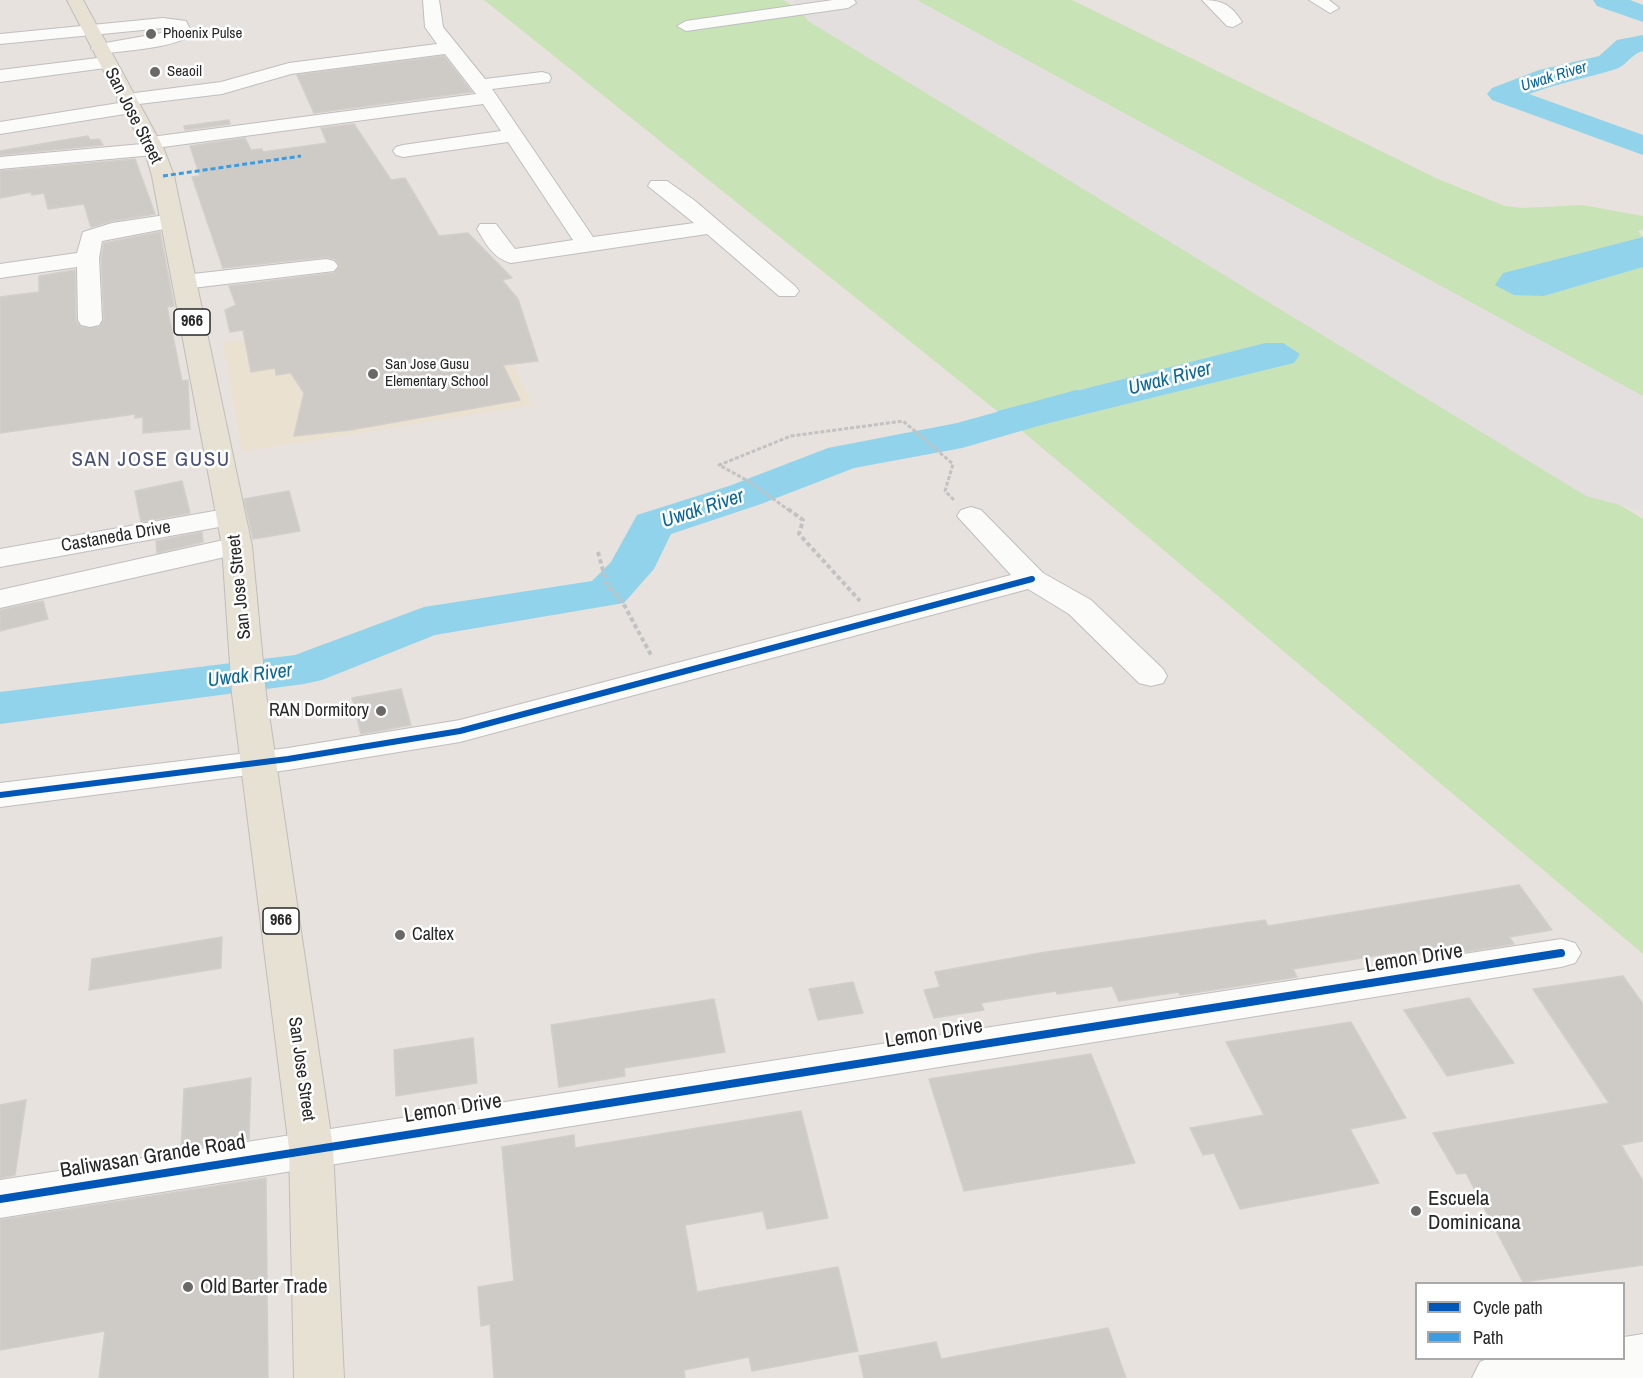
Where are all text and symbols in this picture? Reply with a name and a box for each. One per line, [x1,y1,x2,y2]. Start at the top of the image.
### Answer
place label: Phoenix Pulse [163,25,242,43]
marker: Phoenix Pulse [144,27,158,41]
water label: Uwak River [1519,58,1589,96]
place label: Seaoil [167,63,202,81]
street label: San Jose Street [100,64,166,168]
marker: Seaoil [148,65,162,79]
road number: 966 [174,309,210,335]
place label: San Jose Gusu Elementary School [385,356,488,391]
water label: Uwak River [1126,357,1214,401]
marker: San Jose Gusu Elementary School [366,367,380,381]
district label: SAN JOSE GUSU [71,447,231,473]
water label: Uwak River [659,484,747,534]
street label: Castaneda Drive [60,517,172,557]
street label: San Jose Street [224,534,256,640]
water label: Uwak River [206,659,294,693]
place label: RAN Dormitory [269,700,369,722]
marker: RAN Dormitory [374,704,388,718]
road number: 966 [263,908,299,934]
place label: Caltex [412,924,454,946]
marker: Caltex [393,928,407,942]
street label: Lemon Drive [1363,939,1465,979]
street label: Lemon Drive [883,1014,985,1054]
street label: San Jose Street [283,1015,319,1123]
street label: Lemon Drive [402,1089,504,1129]
street label: Baliwasan Grande Road [58,1130,248,1184]
place label: Escuela Dominicana [1428,1186,1521,1236]
marker: Escuela Dominicana [1409,1204,1423,1218]
place label: Old Barter Trade [200,1274,328,1300]
marker: Old Barter Trade [181,1280,195,1294]
legend [1415,1282,1625,1360]
text: Cycle path [1473,1295,1543,1320]
text: Path [1473,1325,1503,1350]

